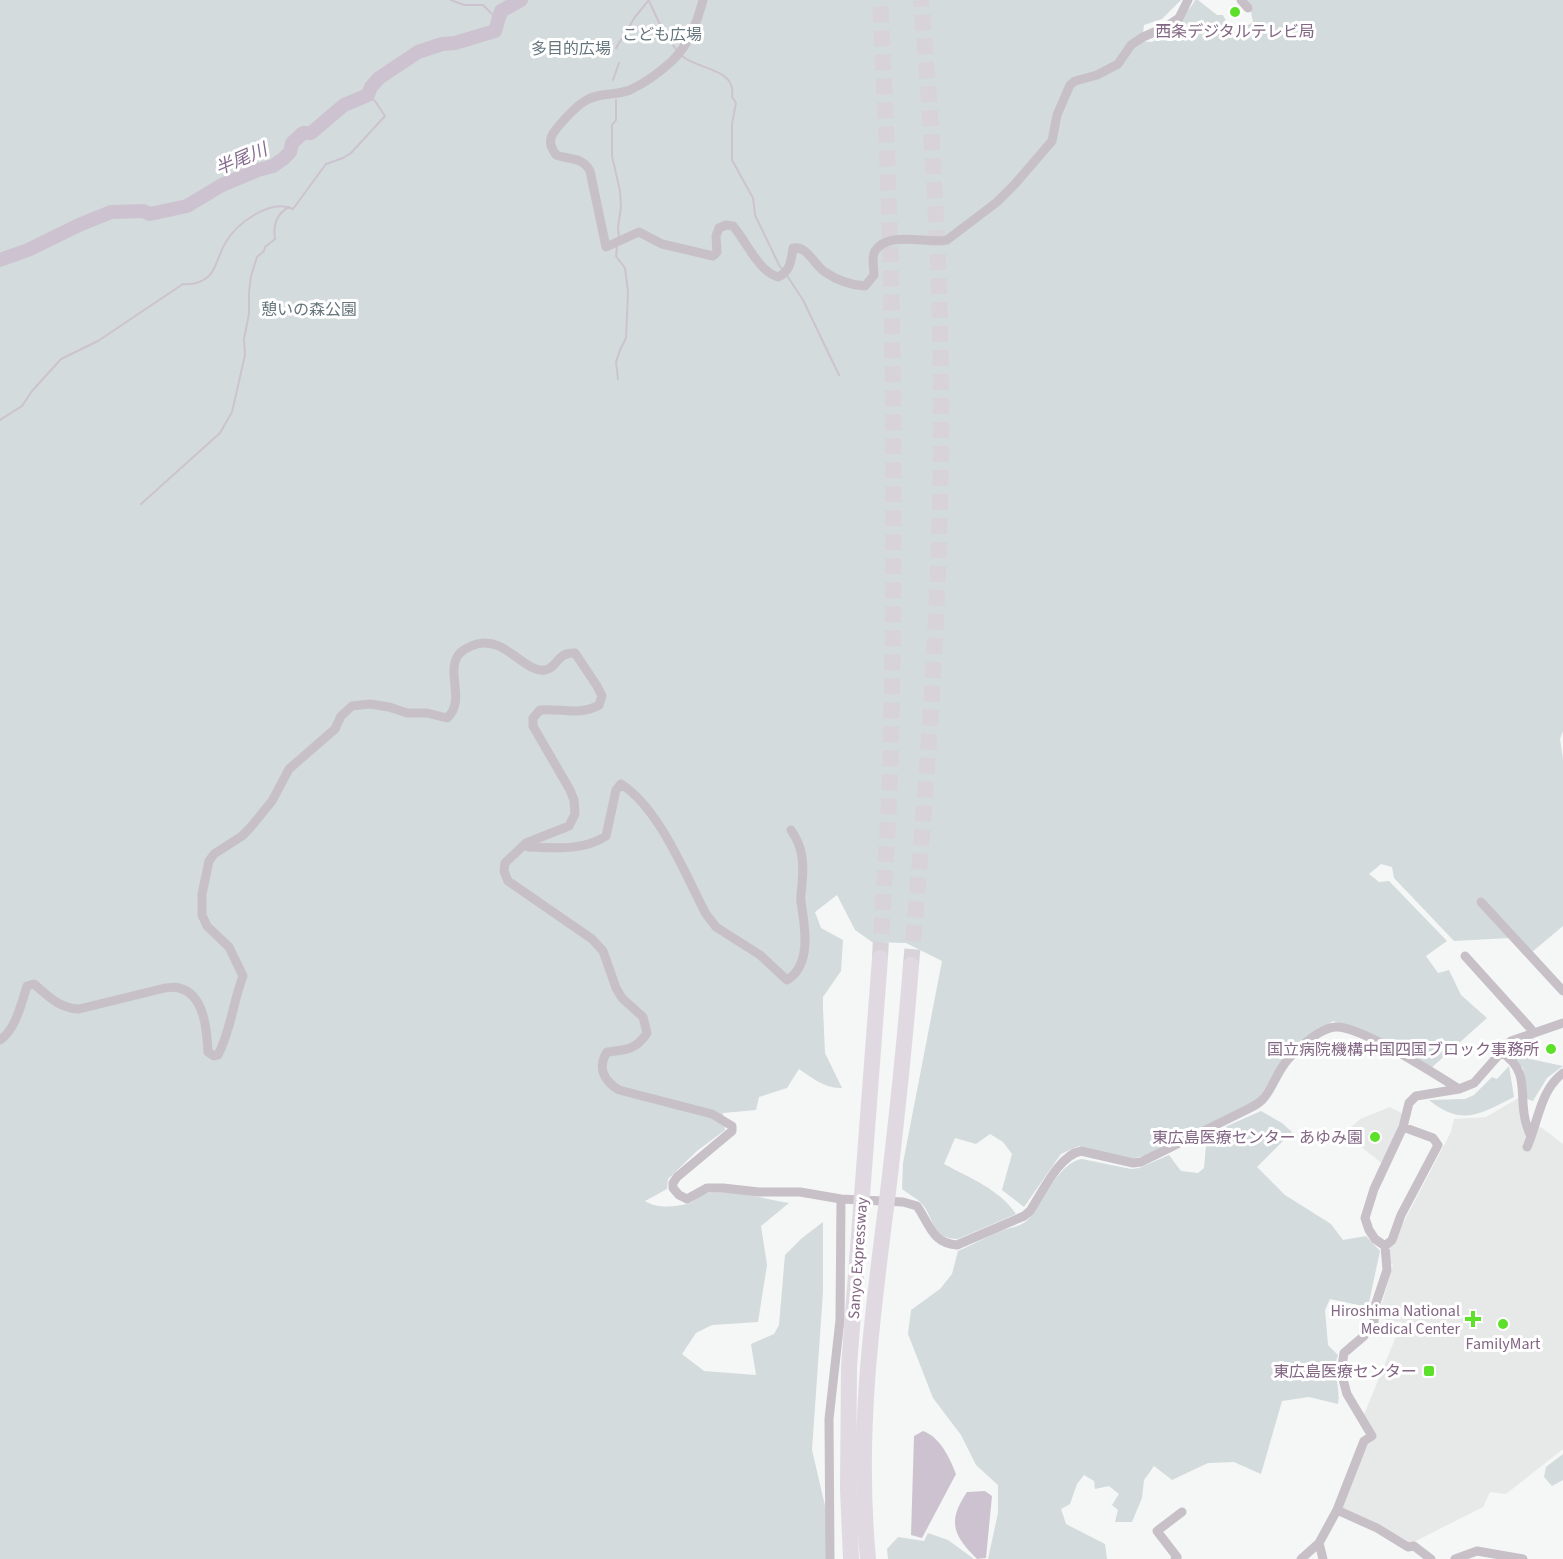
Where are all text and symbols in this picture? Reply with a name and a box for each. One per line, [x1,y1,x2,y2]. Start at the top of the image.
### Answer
marker: 西条デジタルテレビ局 [1228,5,1242,19]
place label: 西条デジタルテレビ局 [1155,21,1315,43]
park label: こども広場 [622,24,702,46]
park label: 多目的広場 [531,38,611,60]
water label: 半尾川 [211,137,273,182]
park label: 憩いの森公園 [261,299,357,321]
place label: 国立病院機構中国四国ブロック事務所 [1267,1039,1539,1061]
marker: 国立病院機構中国四国ブロック事務所 [1544,1042,1558,1056]
place label: 東広島医療センター あゆみ園 [1152,1127,1363,1149]
marker: 東広島医療センター あゆみ園 [1368,1130,1382,1144]
street label: Sanyo Expressway [843,1196,873,1320]
place label: Hiroshima National Medical Center [1331,1300,1460,1340]
marker: Hiroshima National Medical Center [1464,1310,1482,1328]
marker: FamilyMart [1496,1317,1510,1331]
place label: FamilyMart [1466,1333,1541,1355]
place label: 東広島医療センター [1273,1361,1417,1383]
marker: 東広島医療センター [1422,1364,1436,1378]

